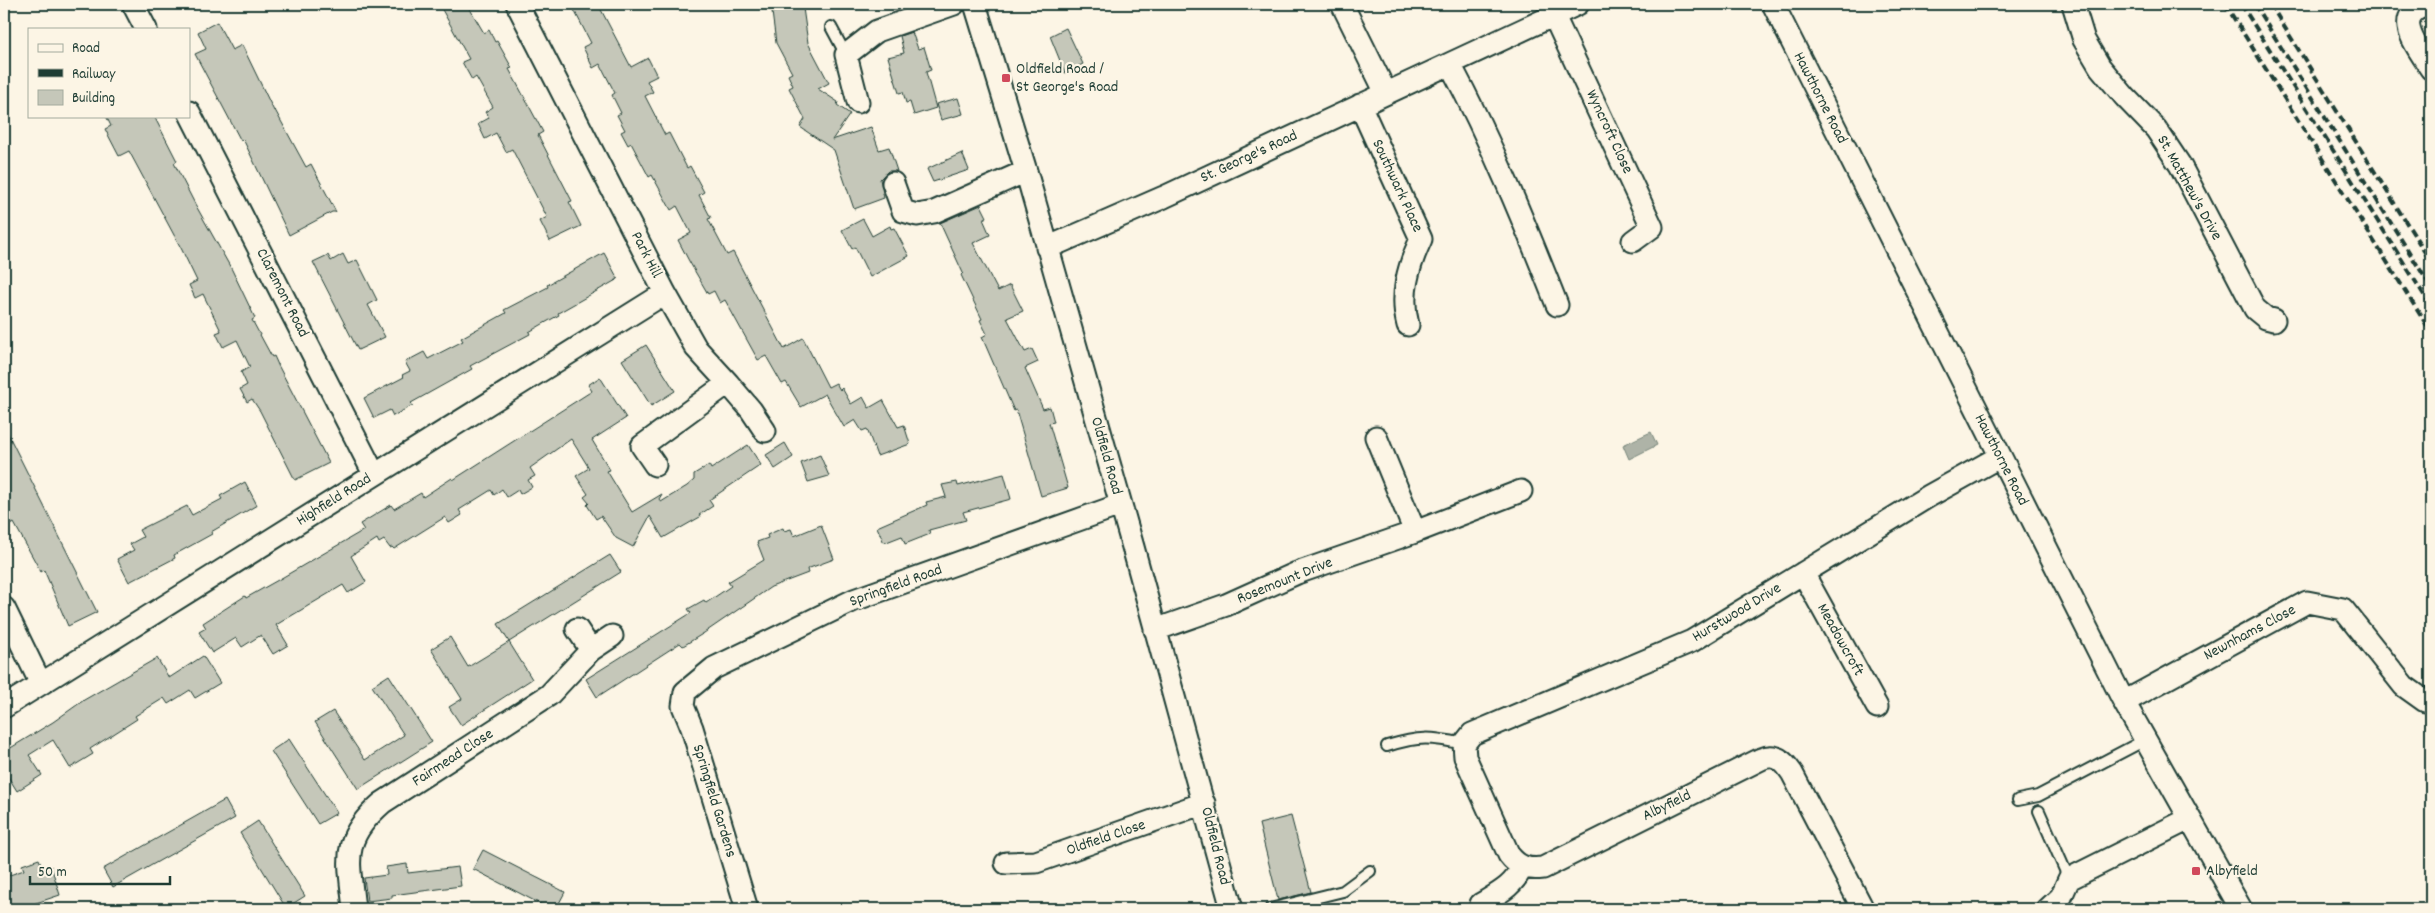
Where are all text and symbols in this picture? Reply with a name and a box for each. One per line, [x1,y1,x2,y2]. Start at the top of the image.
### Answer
legend [28,28,190,118]
text: Road [72,38,100,60]
street label: Hawthorne Road [1787,48,1853,148]
place label: Oldfield Road / St George's Road [1016,58,1118,99]
text: Railway [72,64,116,86]
marker: Oldfield Road / St George's Road [1000,72,1012,84]
street label: Wyncroft Close [1579,86,1639,178]
text: Building [72,88,115,110]
street label: St. George's Road [1197,124,1301,190]
street label: St. Matthew's Drive [2151,131,2227,245]
street label: Southwark Place [1365,136,1429,236]
street label: Park Hill [624,228,668,283]
street label: Claremont Road [250,244,314,342]
street label: Hawthorne Road [1968,410,2034,510]
street label: Oldfield Road [1084,414,1128,498]
street label: Highfield Road [292,468,376,532]
street label: Rosemount Drive [1234,551,1336,611]
street label: Springfield Road [846,559,946,613]
street label: Hurstwood Drive [1688,577,1786,649]
street label: Meadowcroft [1811,599,1869,681]
street label: Newnhams Close [2200,599,2300,667]
street label: Fairmead Close [408,723,498,793]
street label: Springfield Gardens [686,742,742,861]
street label: Albyfield [1639,784,1695,828]
street label: Oldfield Road [1194,804,1236,888]
street label: Oldfield Close [1063,814,1149,862]
scale bar [30,853,170,885]
place label: Albyfield [2206,860,2258,883]
text: 50 m [38,862,67,884]
marker: Albyfield [2190,865,2202,877]

